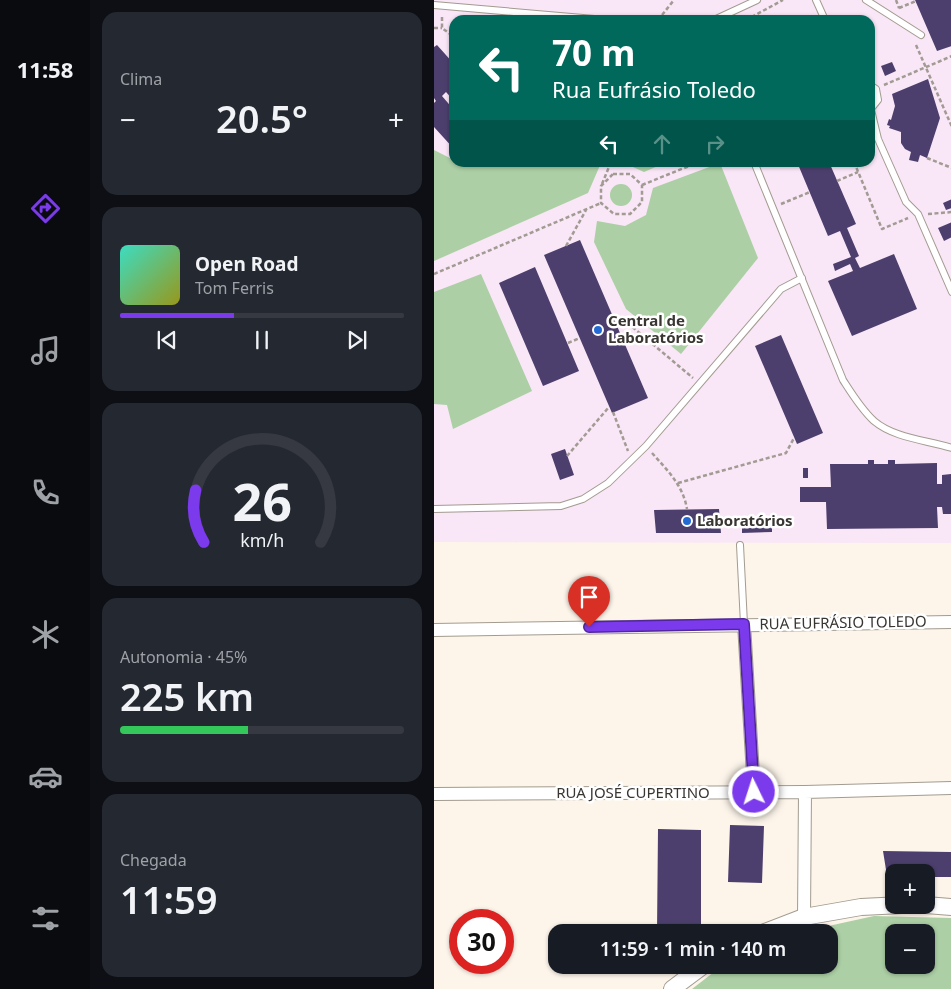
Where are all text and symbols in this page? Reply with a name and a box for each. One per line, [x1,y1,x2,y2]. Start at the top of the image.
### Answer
text: 70 m [552,29,635,76]
icon: left [469,35,534,100]
text: 11:58 [17,54,73,84]
text: Clima [120,68,162,90]
text: Rua Eufrásio Toledo [552,74,756,104]
text: 20.5° [216,92,308,144]
text: − [120,100,136,138]
text: + [388,100,404,138]
icon: left [595,130,623,158]
icon: ahead [648,130,676,158]
icon: right [701,130,729,158]
icon: directions [28,191,63,226]
text: Open Road [195,251,298,277]
text: Tom Ferris [195,277,274,299]
place label: Central de Laboratórios [608,310,704,347]
marker: Central de Laboratórios [592,324,604,336]
icon: previous [153,326,181,354]
icon: pause [248,326,276,354]
icon: next [343,326,371,354]
icon: music [28,333,63,368]
text: 26 [232,465,292,536]
icon: phone [28,475,63,510]
place label: Laboratórios [697,510,793,530]
marker: Laboratórios [681,515,693,527]
text: km/h [240,528,284,552]
pin [568,576,610,627]
icon: arrive [575,583,603,611]
street label: RUA EUFRÁSIO TOLEDO [759,611,927,633]
icon: climate [28,617,63,652]
text: Autonomia · 45% [120,646,247,668]
text: 225 km [120,670,254,722]
icon: car [28,759,63,794]
position arrow [727,765,779,817]
street label: RUA JOSÉ CUPERTINO [556,782,710,802]
text: Chegada [120,849,187,871]
map controls [885,864,935,974]
button: + [885,864,935,914]
text: 11:59 [120,873,217,925]
icon: filters [28,901,63,936]
speed limit sign: 30 [449,909,514,974]
button: − [885,924,935,974]
text: 11:59 · 1 min · 140 m [600,936,786,962]

